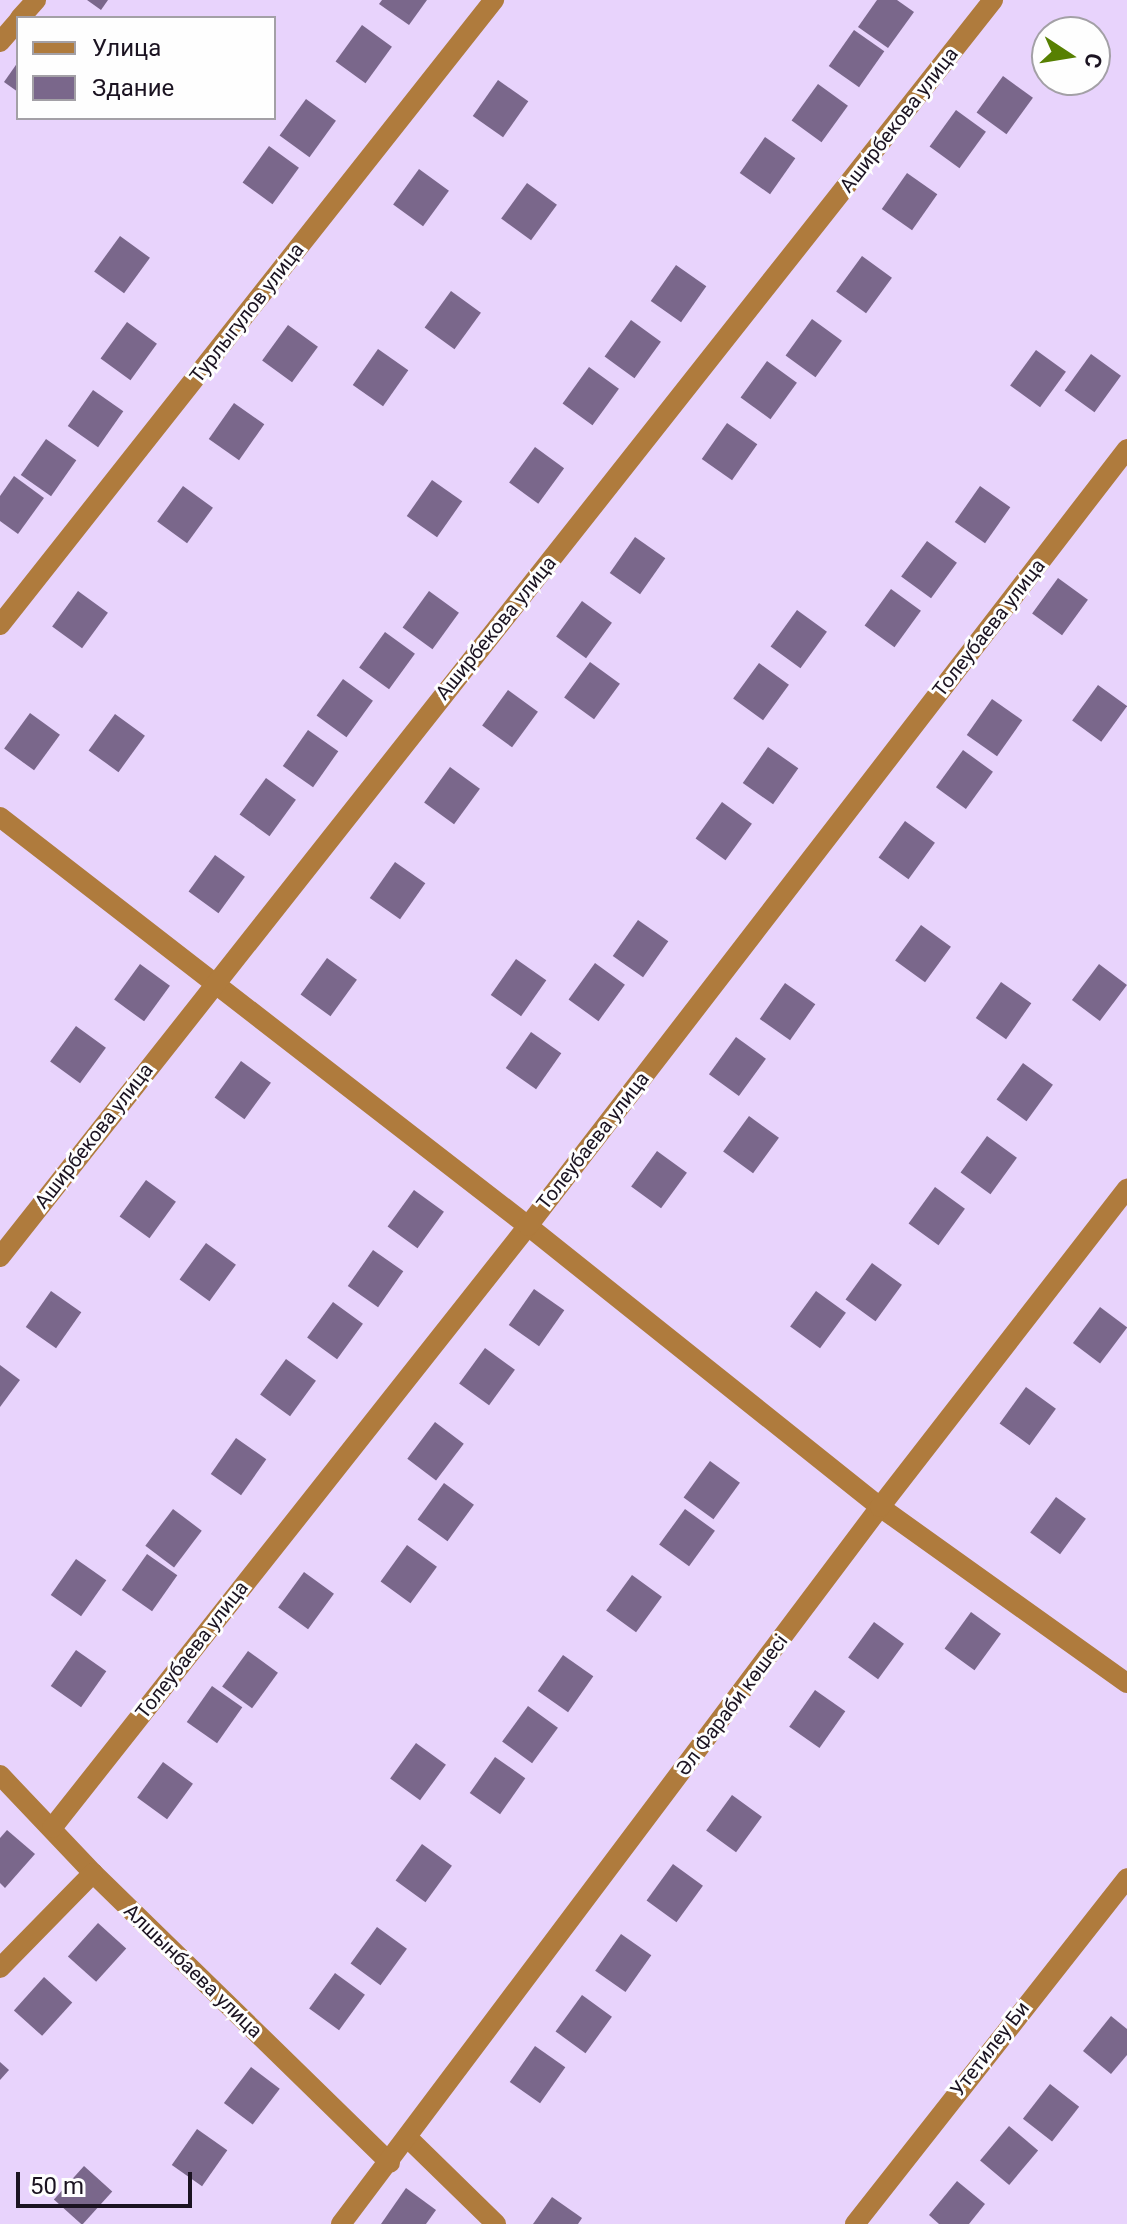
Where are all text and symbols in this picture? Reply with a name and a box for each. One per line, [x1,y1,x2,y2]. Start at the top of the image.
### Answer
legend [16,16,276,120]
north arrow [1031,16,1111,96]
text: Улица [92,34,161,62]
street label: Аширбекова улица [835,43,963,197]
text: С [1079,51,1107,70]
text: Здание [92,74,174,102]
street label: Турлыгулов улица [185,238,309,388]
street label: Аширбекова улица [431,551,561,705]
street label: Толеубаева улица [928,554,1050,702]
street label: Аширбекова улица [30,1059,158,1213]
street label: Толеубаева улица [532,1067,654,1215]
street label: Толеубаева улица [131,1576,253,1724]
street label: Әл Фараби көшесі [671,1630,793,1780]
street label: Алшынбаева улица [119,1899,267,2043]
street label: Утетилеу Би [946,1997,1034,2101]
scale bar [20,2156,196,2206]
text: 50 m [30,2172,84,2200]

